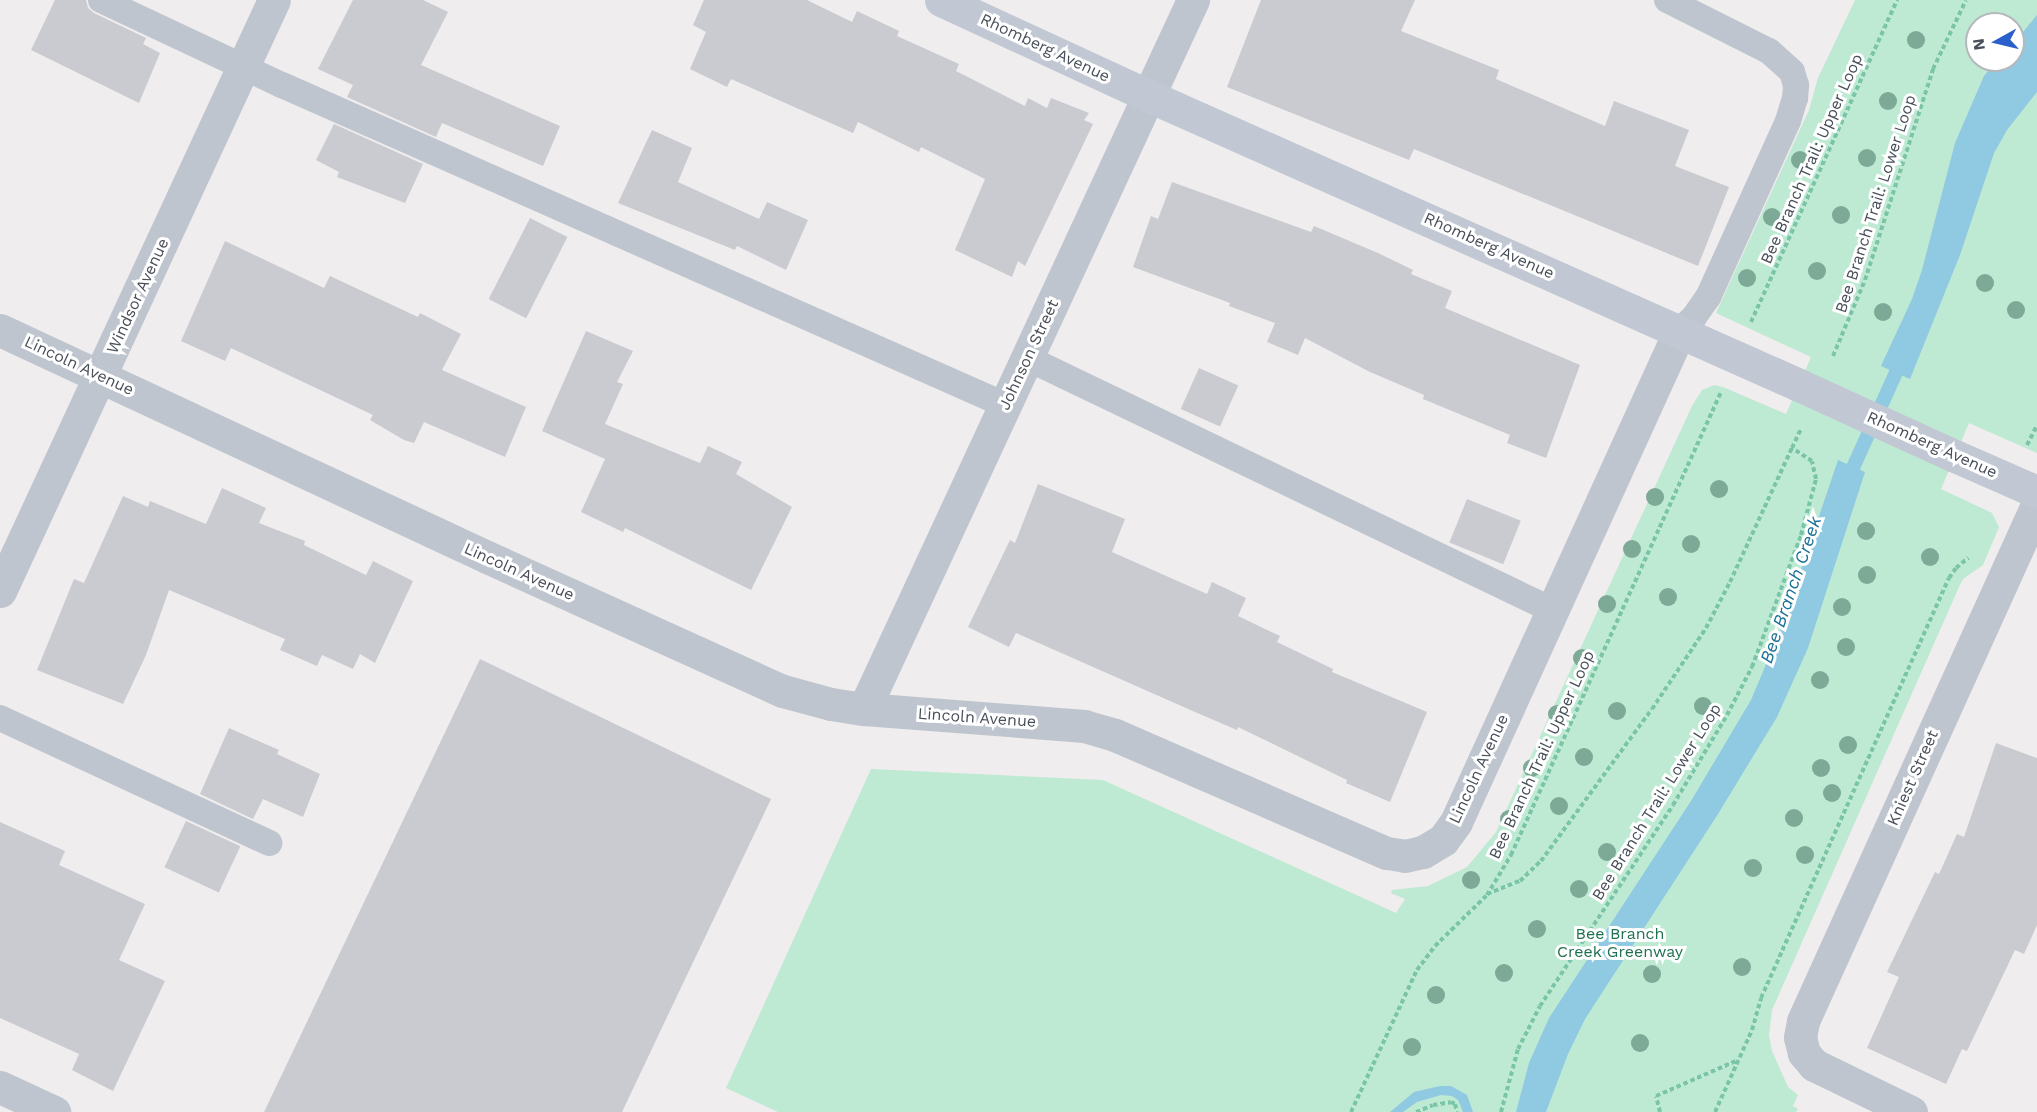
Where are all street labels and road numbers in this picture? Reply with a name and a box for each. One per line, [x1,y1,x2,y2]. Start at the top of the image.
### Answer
street label: Rhomberg Avenue [977,9,1113,87]
street label: Bee Branch Trail: Upper Loop [1757,51,1867,267]
street label: Bee Branch Trail: Lower Loop [1831,92,1921,316]
street label: Rhomberg Avenue [1421,209,1557,283]
street label: Windsor Avenue [103,235,173,357]
street label: Johnson Street [995,297,1063,413]
street label: Lincoln Avenue [21,332,137,400]
street label: Rhomberg Avenue [1864,408,2000,482]
street label: Lincoln Avenue [461,539,577,605]
street label: Bee Branch Trail: Upper Loop [1485,647,1599,863]
street label: Bee Branch Trail: Lower Loop [1588,700,1726,904]
street label: Lincoln Avenue [917,704,1037,732]
street label: Lincoln Avenue [1445,711,1513,827]
street label: Kniest Street [1883,727,1943,829]

